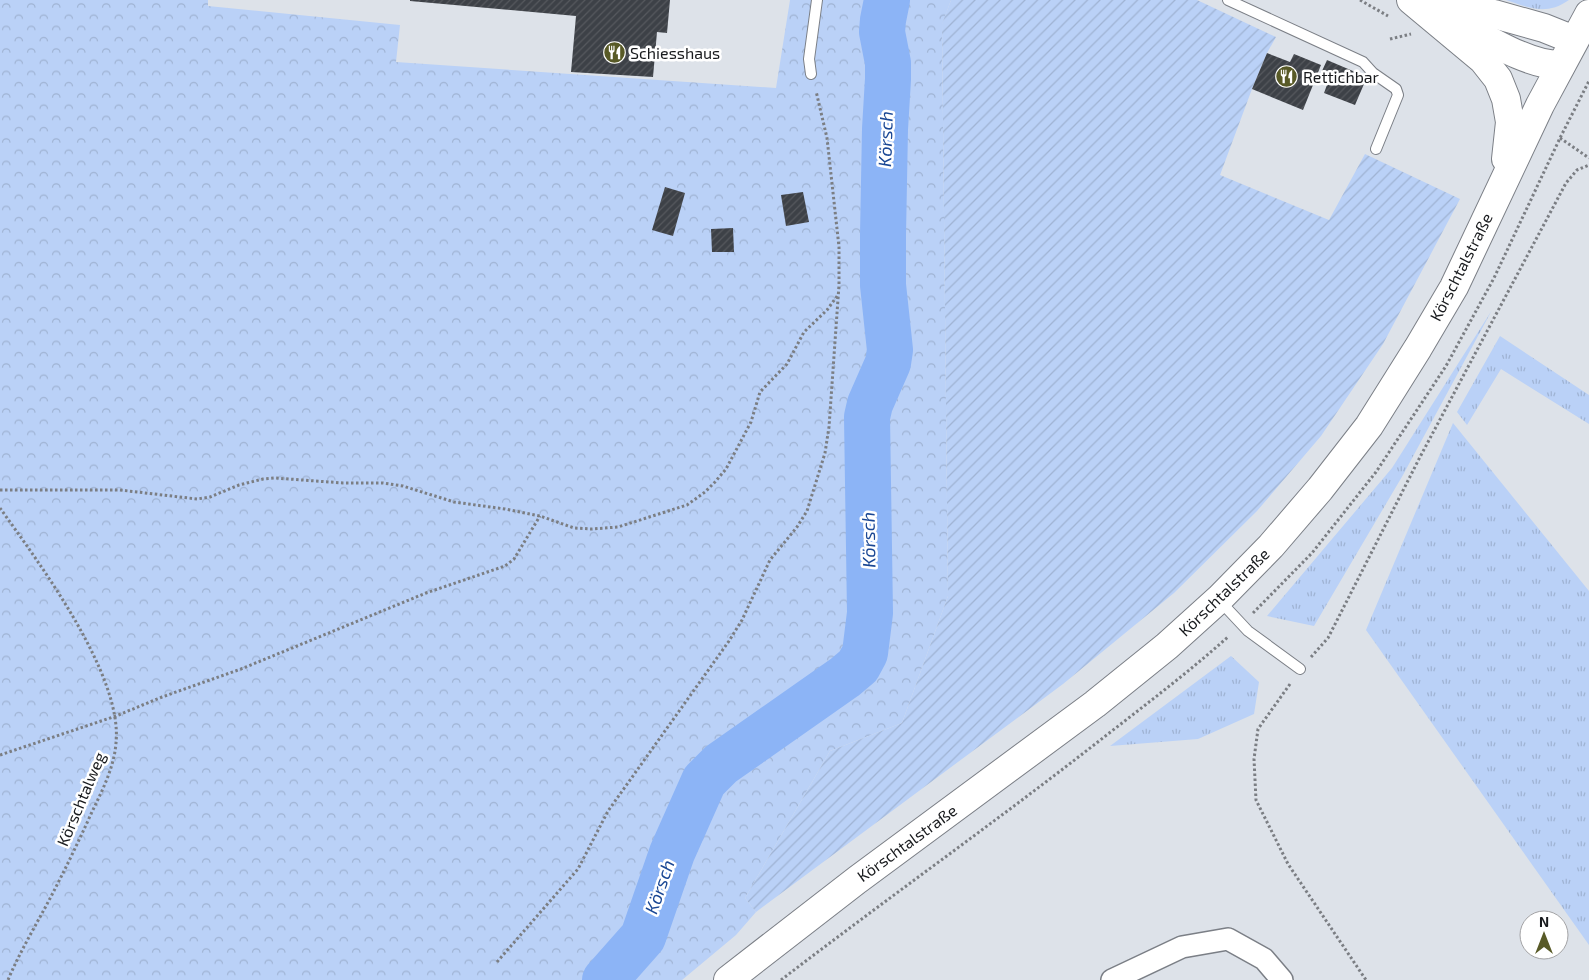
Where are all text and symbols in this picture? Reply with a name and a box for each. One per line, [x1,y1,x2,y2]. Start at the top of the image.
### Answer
restaurant icon: Schiesshaus [602,41,626,65]
place label: Schiesshaus [630,43,720,62]
restaurant icon: Rettichbar [1275,65,1299,89]
place label: Rettichbar [1303,67,1380,86]
water label: Körsch [873,111,897,167]
street label: Körschtalstraße [1425,210,1496,324]
water label: Körsch [857,512,879,568]
street label: Körschtalstraße [1174,544,1273,640]
street label: Körschtalweg [52,749,109,849]
street label: Körschtalstraße [853,800,960,885]
water label: Körsch [640,857,679,917]
north arrow [1519,910,1569,960]
text: N [1539,913,1549,930]

